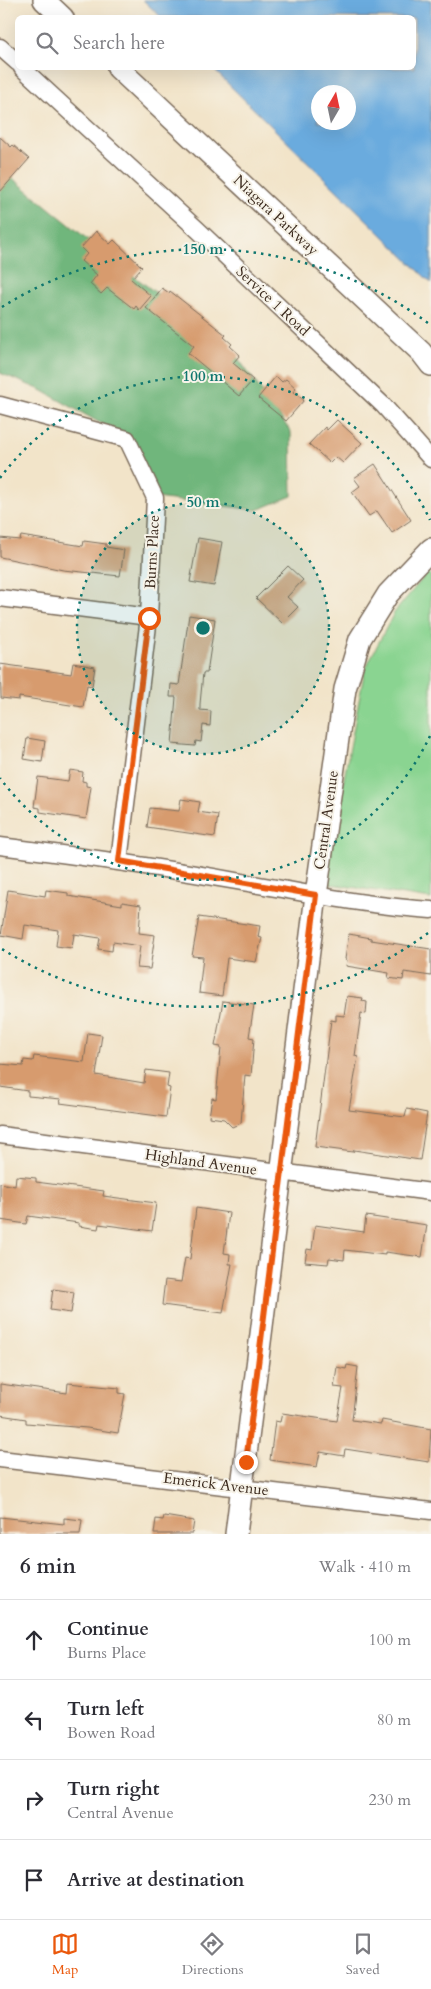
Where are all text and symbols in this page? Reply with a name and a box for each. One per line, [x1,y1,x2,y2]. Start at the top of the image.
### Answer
search box [15,15,416,70]
icon: search [33,29,61,57]
text: Search here [73,30,165,56]
north arrow [311,85,356,130]
street label: Niagara Parkway [229,170,323,260]
text: 150 m [183,239,224,259]
street label: Service 1 Road [232,262,314,340]
text: 100 m [183,366,224,386]
text: 50 m [186,492,220,512]
street label: Burns Place [140,514,164,590]
route start [138,607,161,630]
centre of rings [194,619,212,637]
street label: Central Avenue [309,769,343,871]
street label: Highland Avenue [144,1144,258,1180]
route end [235,1451,258,1474]
street label: Emerick Avenue [162,1468,270,1500]
text: 6 min [20,1552,76,1581]
text: Walk · 410 m [319,1556,411,1578]
text: Continue [67,1616,149,1642]
icon: ahead [20,1626,48,1654]
text: 100 m [369,1629,411,1651]
text: Burns Place [67,1642,146,1664]
text: Turn left [67,1696,144,1722]
icon: left [20,1706,48,1734]
text: 80 m [377,1709,411,1731]
text: Bowen Road [67,1722,155,1744]
text: Turn right [67,1776,159,1802]
icon: right [20,1786,48,1814]
text: 230 m [369,1789,411,1811]
text: Central Avenue [67,1802,174,1824]
icon: arrive [20,1866,48,1894]
text: Arrive at destination [67,1867,244,1893]
tab: Map [51,1930,79,1979]
tab: Directions [182,1930,243,1979]
tab: Saved [346,1930,380,1979]

